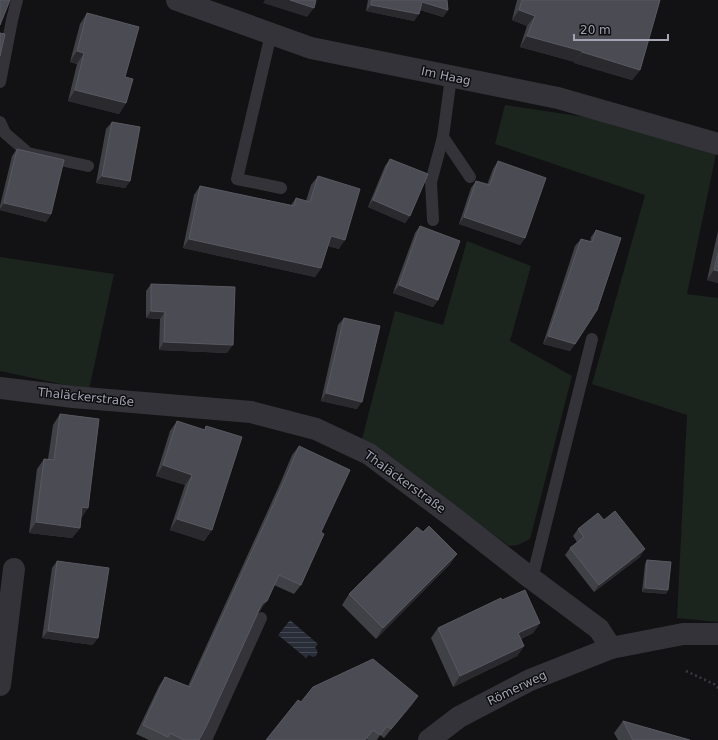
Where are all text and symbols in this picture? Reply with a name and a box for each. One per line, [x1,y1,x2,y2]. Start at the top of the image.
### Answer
scale bar [574,16,668,42]
text: 20 m [580,23,611,37]
street label: Im Haag [420,64,472,88]
street label: Thaläckerstraße [36,385,135,409]
street label: Thaläckerstraße [361,447,448,516]
street label: Römerweg [485,668,549,708]

